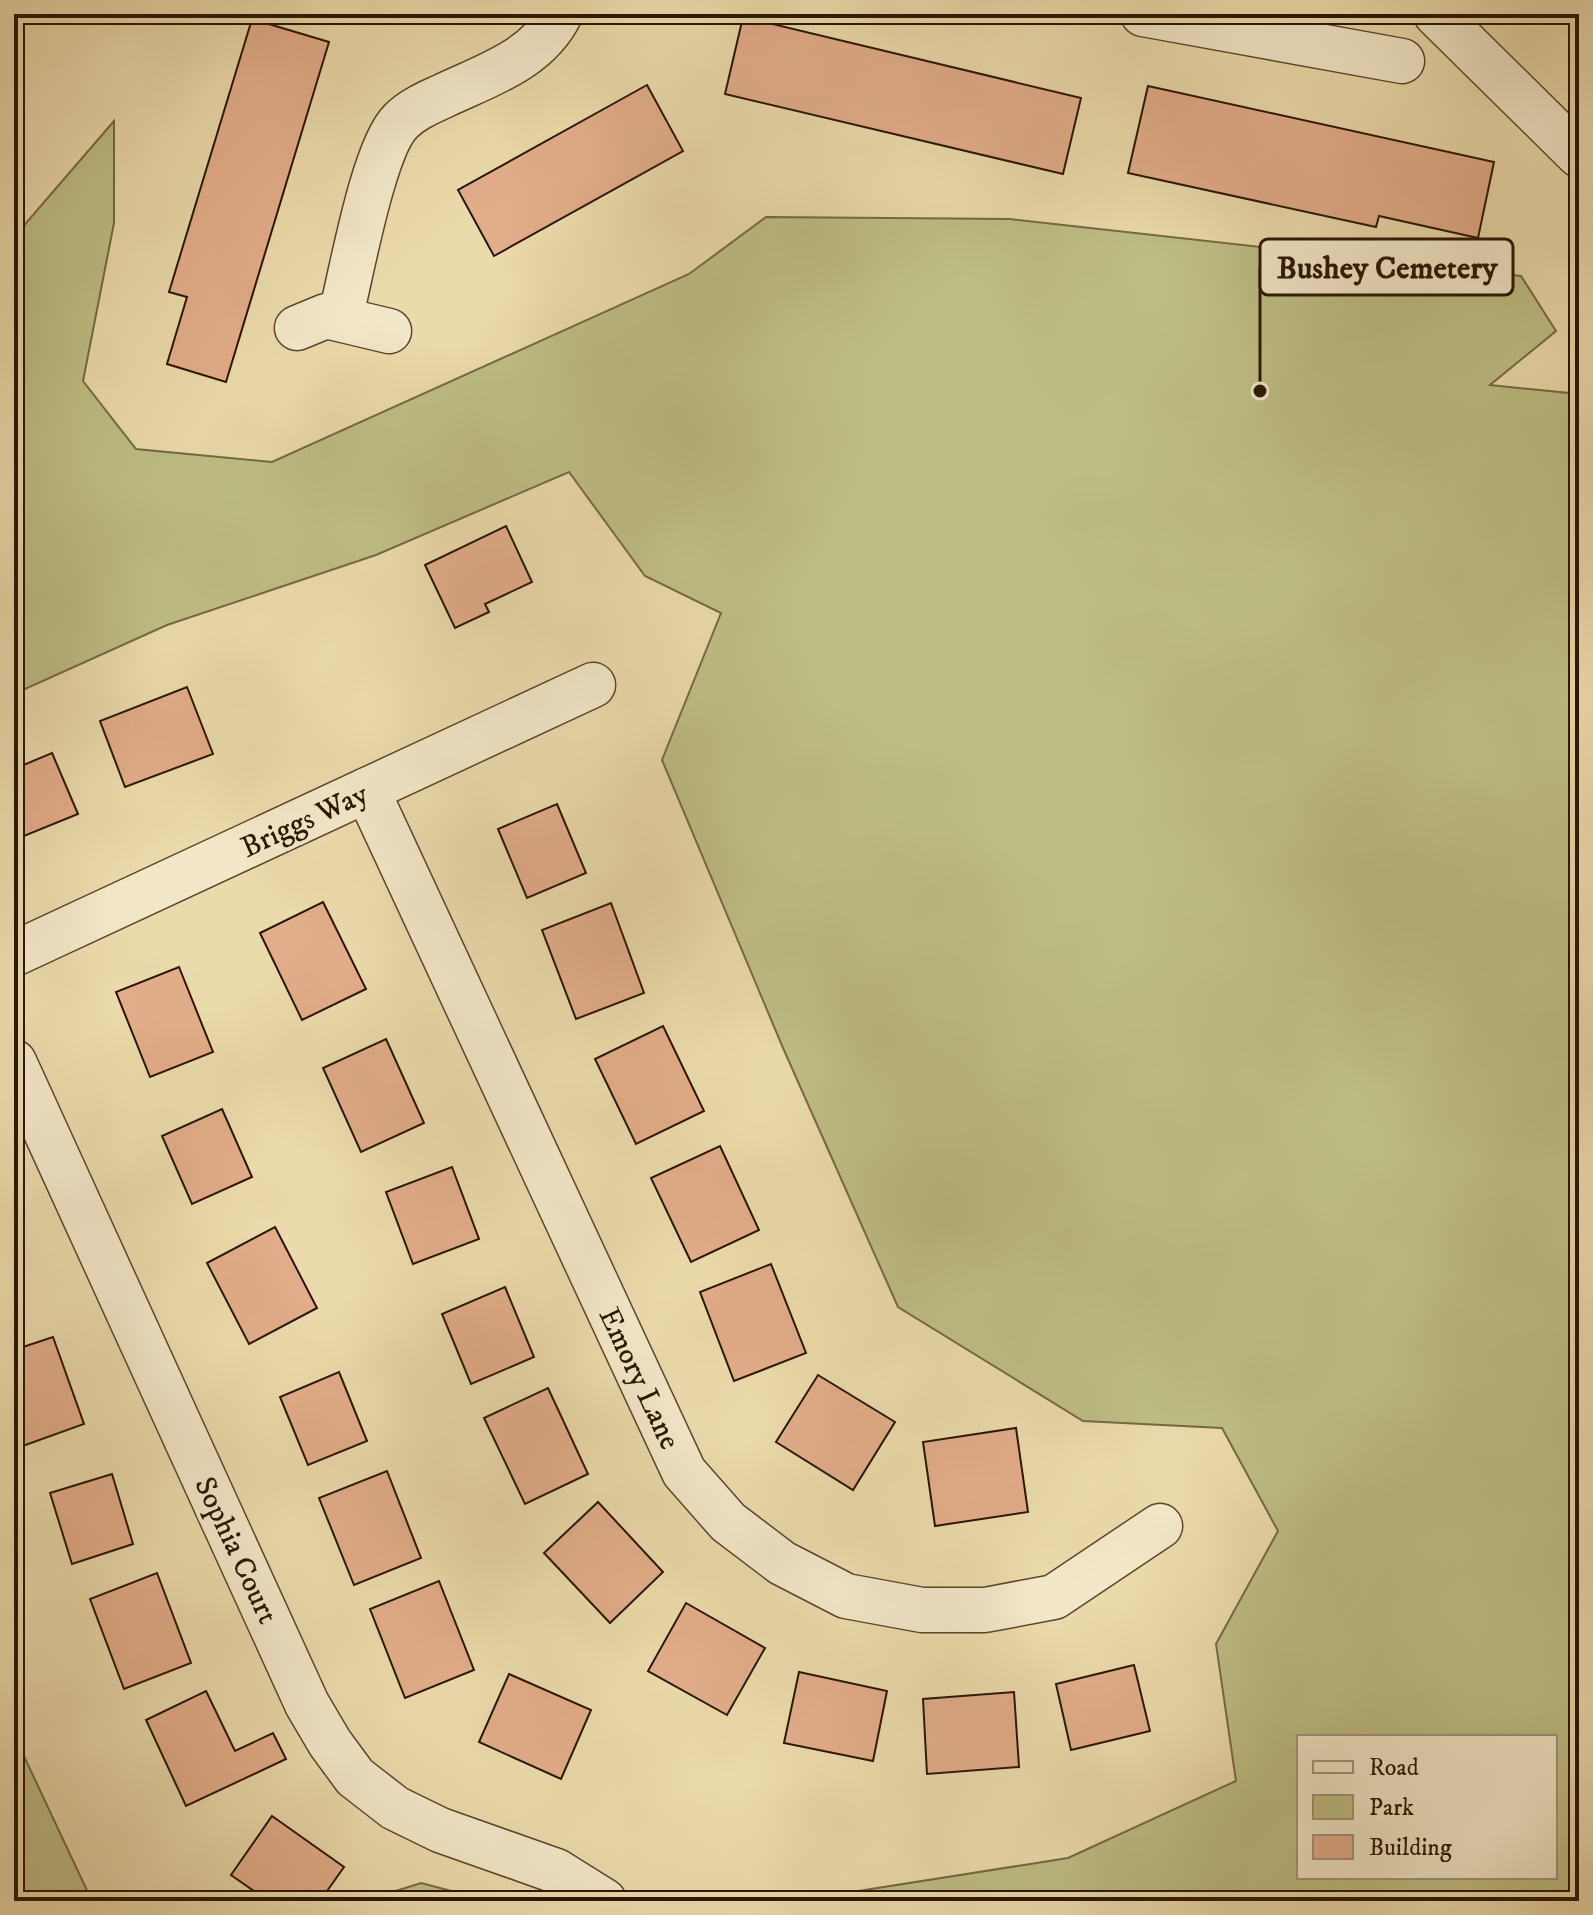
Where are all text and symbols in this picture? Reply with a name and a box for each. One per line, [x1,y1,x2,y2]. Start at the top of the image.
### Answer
callout: Bushey Cemetery [1260,239,1513,295]
text: Bushey Cemetery [1277,249,1498,289]
street label: Briggs Way [235,776,375,867]
street label: Emory Lane [590,1302,688,1455]
street label: Sophia Court [186,1471,286,1630]
legend [1297,1735,1557,1879]
text: Road [1369,1753,1419,1783]
text: Park [1369,1793,1414,1823]
text: Building [1369,1833,1452,1863]

